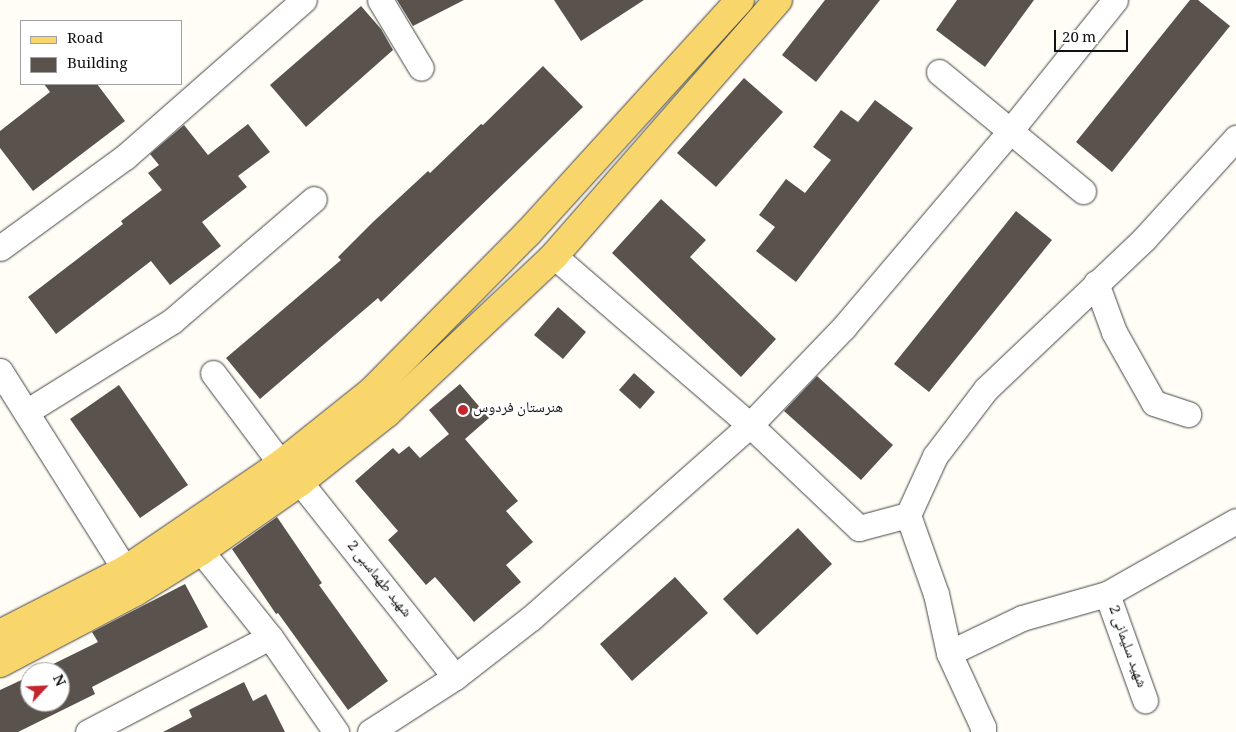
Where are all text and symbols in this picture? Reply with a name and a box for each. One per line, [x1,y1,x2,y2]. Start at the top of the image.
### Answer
legend [20,20,182,85]
scale bar [1056,20,1130,52]
text: 20 m [1062,26,1096,52]
text: Road [67,27,103,53]
text: Building [67,52,128,78]
place label: هنرستان فردوس [473,401,563,419]
marker: هنرستان فردوس [457,404,469,416]
street label: شهید طهماسبی 2 [342,538,414,622]
street label: شهید سلیمانی 2 [1103,603,1149,691]
north arrow [20,662,70,712]
text: N [44,671,71,691]

